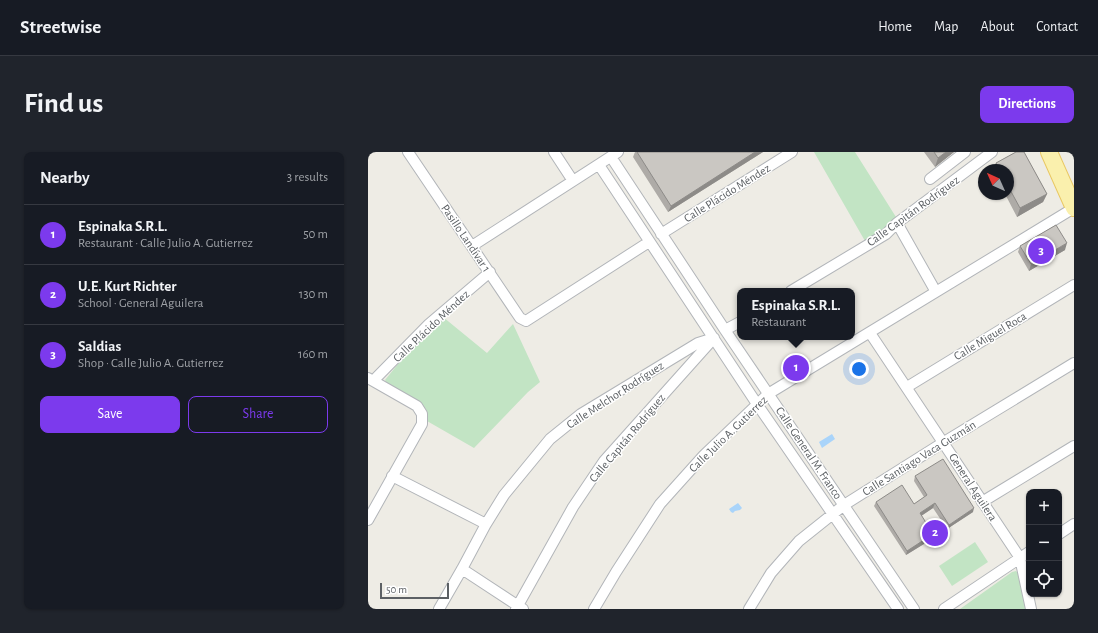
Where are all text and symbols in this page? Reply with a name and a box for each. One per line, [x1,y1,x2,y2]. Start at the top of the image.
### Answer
text: Streetwise [20,18,101,37]
text: Home [878,20,912,34]
text: Map [934,20,958,34]
text: About [980,20,1014,34]
text: Contact [1036,20,1078,34]
button: Directions [980,86,1074,123]
text: Find us [24,90,103,118]
street label: Calle Plácido Méndez [682,162,772,224]
north arrow [978,164,1014,200]
text: Nearby [40,169,90,186]
text: 3 results [287,171,328,184]
street label: Calle Capitán Rodríguez [865,173,961,248]
street label: Pasillo Landívar 1 [439,202,493,274]
text: Espinaka S.R.L. [78,219,168,234]
text: 1 [51,228,55,241]
text: 50 m [303,228,328,241]
pin: 3 [1028,236,1054,266]
text: Restaurant · Calle Julio A. Gutierrez [78,237,253,250]
text: U.E. Kurt Richter [78,279,177,294]
text: 2 [50,288,56,301]
text: 130 m [299,288,328,301]
street label: Calle Plácido Méndez [391,288,471,364]
popup [737,288,855,340]
text: School · General Aguilera [78,297,203,310]
text: Espinaka S.R.L. [751,298,841,313]
street label: Calle Miguel Roca [952,309,1029,362]
text: Restaurant [751,316,806,329]
text: Saldias [78,339,121,354]
text: 3 [50,348,56,361]
text: 160 m [298,348,328,361]
pin: 1 [783,353,809,383]
text: Shop · Calle Julio A. Gutierrez [78,357,224,370]
street label: Calle Melchor Rodríguez [564,359,666,431]
your location [849,359,869,379]
street label: Calle Capitán Rodríguez [587,392,667,484]
street label: Calle Julio A. Gutierrez [686,394,770,474]
button: Save [40,396,180,433]
button: Share [188,396,328,433]
street label: Calle General M. Franco [774,405,844,501]
street label: Calle Santiago Vaca Guzmán [860,418,978,498]
street label: General Aguilera [947,451,1000,523]
map controls [1026,489,1062,597]
button: + [1026,489,1062,525]
pin: 2 [922,518,948,548]
button: − [1026,525,1062,561]
button: locate [1026,561,1062,597]
scale bar [380,581,449,600]
text: 50 m [386,584,407,595]

